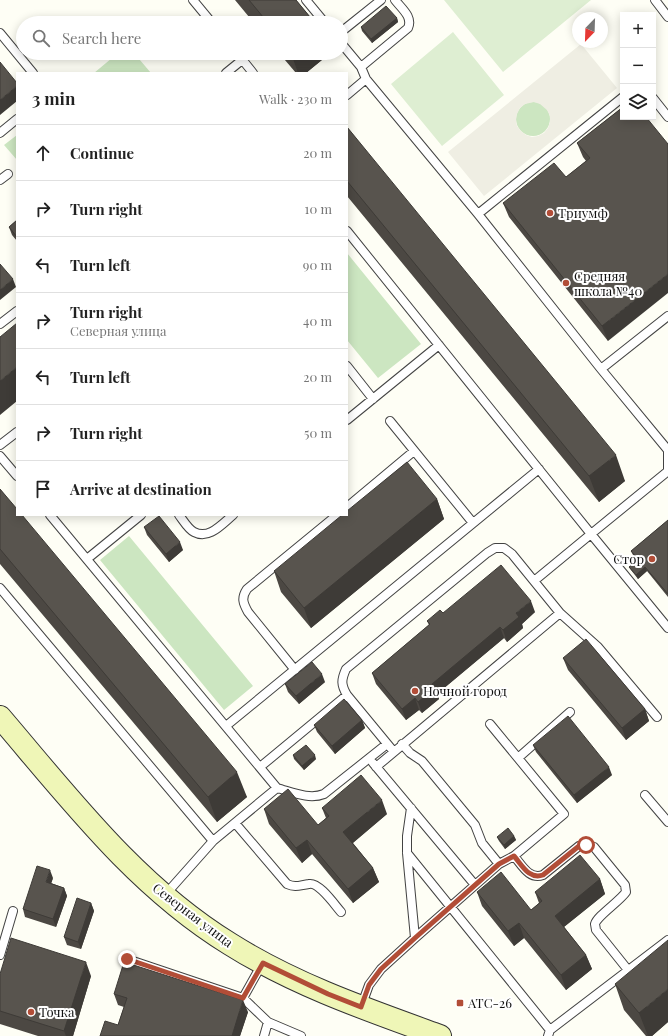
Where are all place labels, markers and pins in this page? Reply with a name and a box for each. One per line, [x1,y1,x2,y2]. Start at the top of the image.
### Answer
place label: Триумф [558,204,608,221]
marker: Триумф [545,208,555,218]
place label: Средняя школа №40 [574,267,642,299]
marker: Средняя школа №40 [561,278,571,288]
place label: Стор [613,550,644,567]
marker: Стор [647,554,657,564]
place label: Ночной город [423,682,507,699]
marker: Ночной город [410,686,420,696]
place label: АТС-26 [467,994,512,1011]
marker: АТС-26 [455,998,465,1008]
place label: Точка [39,1003,75,1020]
marker: Точка [26,1007,36,1017]

